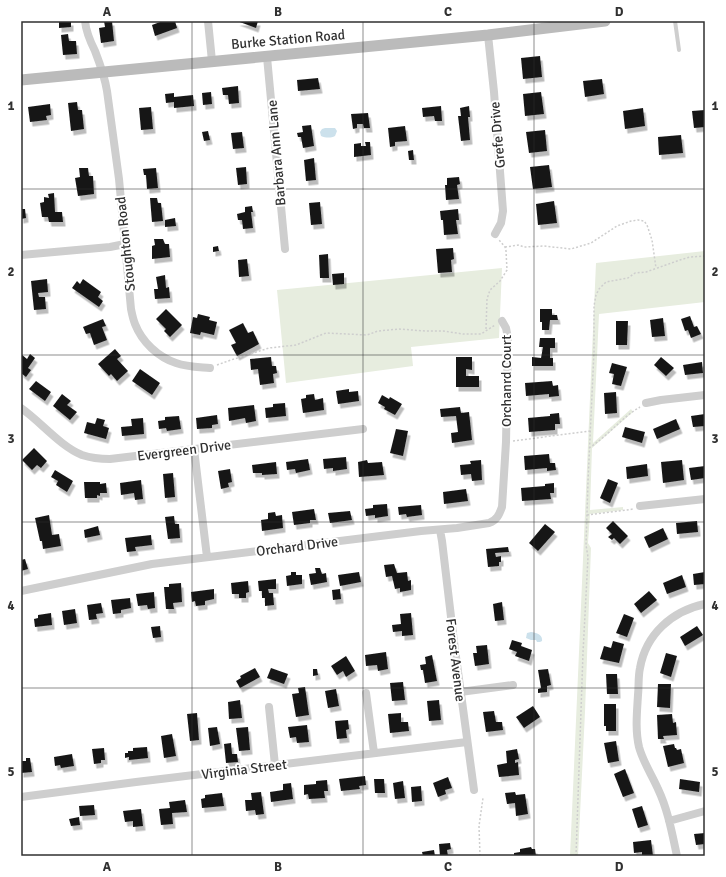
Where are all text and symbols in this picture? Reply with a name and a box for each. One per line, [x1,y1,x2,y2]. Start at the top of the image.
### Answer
text: A [103,4,112,20]
text: B [274,4,282,20]
text: C [444,4,452,20]
text: D [615,4,624,20]
street label: Burke Station Road [230,26,346,53]
text: 1 [7,98,15,114]
text: 1 [711,98,719,114]
street label: Barbara Ann Lane [263,99,290,207]
street label: Grefe Drive [486,101,509,169]
street label: Stoughton Road [112,196,139,292]
text: 2 [7,264,15,280]
text: 2 [711,264,719,280]
street label: Orchanrd Court [498,335,515,427]
text: 3 [7,431,15,447]
text: 3 [711,431,719,447]
street label: Evergreen Drive [136,436,232,465]
street label: Orchard Drive [255,533,339,560]
text: 4 [7,598,15,614]
text: 4 [711,598,719,614]
street label: Forest Avenue [442,617,469,703]
street label: Virginia Street [200,756,288,783]
text: 5 [7,764,15,780]
text: 5 [711,764,719,780]
text: A [103,859,112,875]
text: B [274,859,282,875]
text: C [444,859,452,875]
text: D [615,859,624,875]

